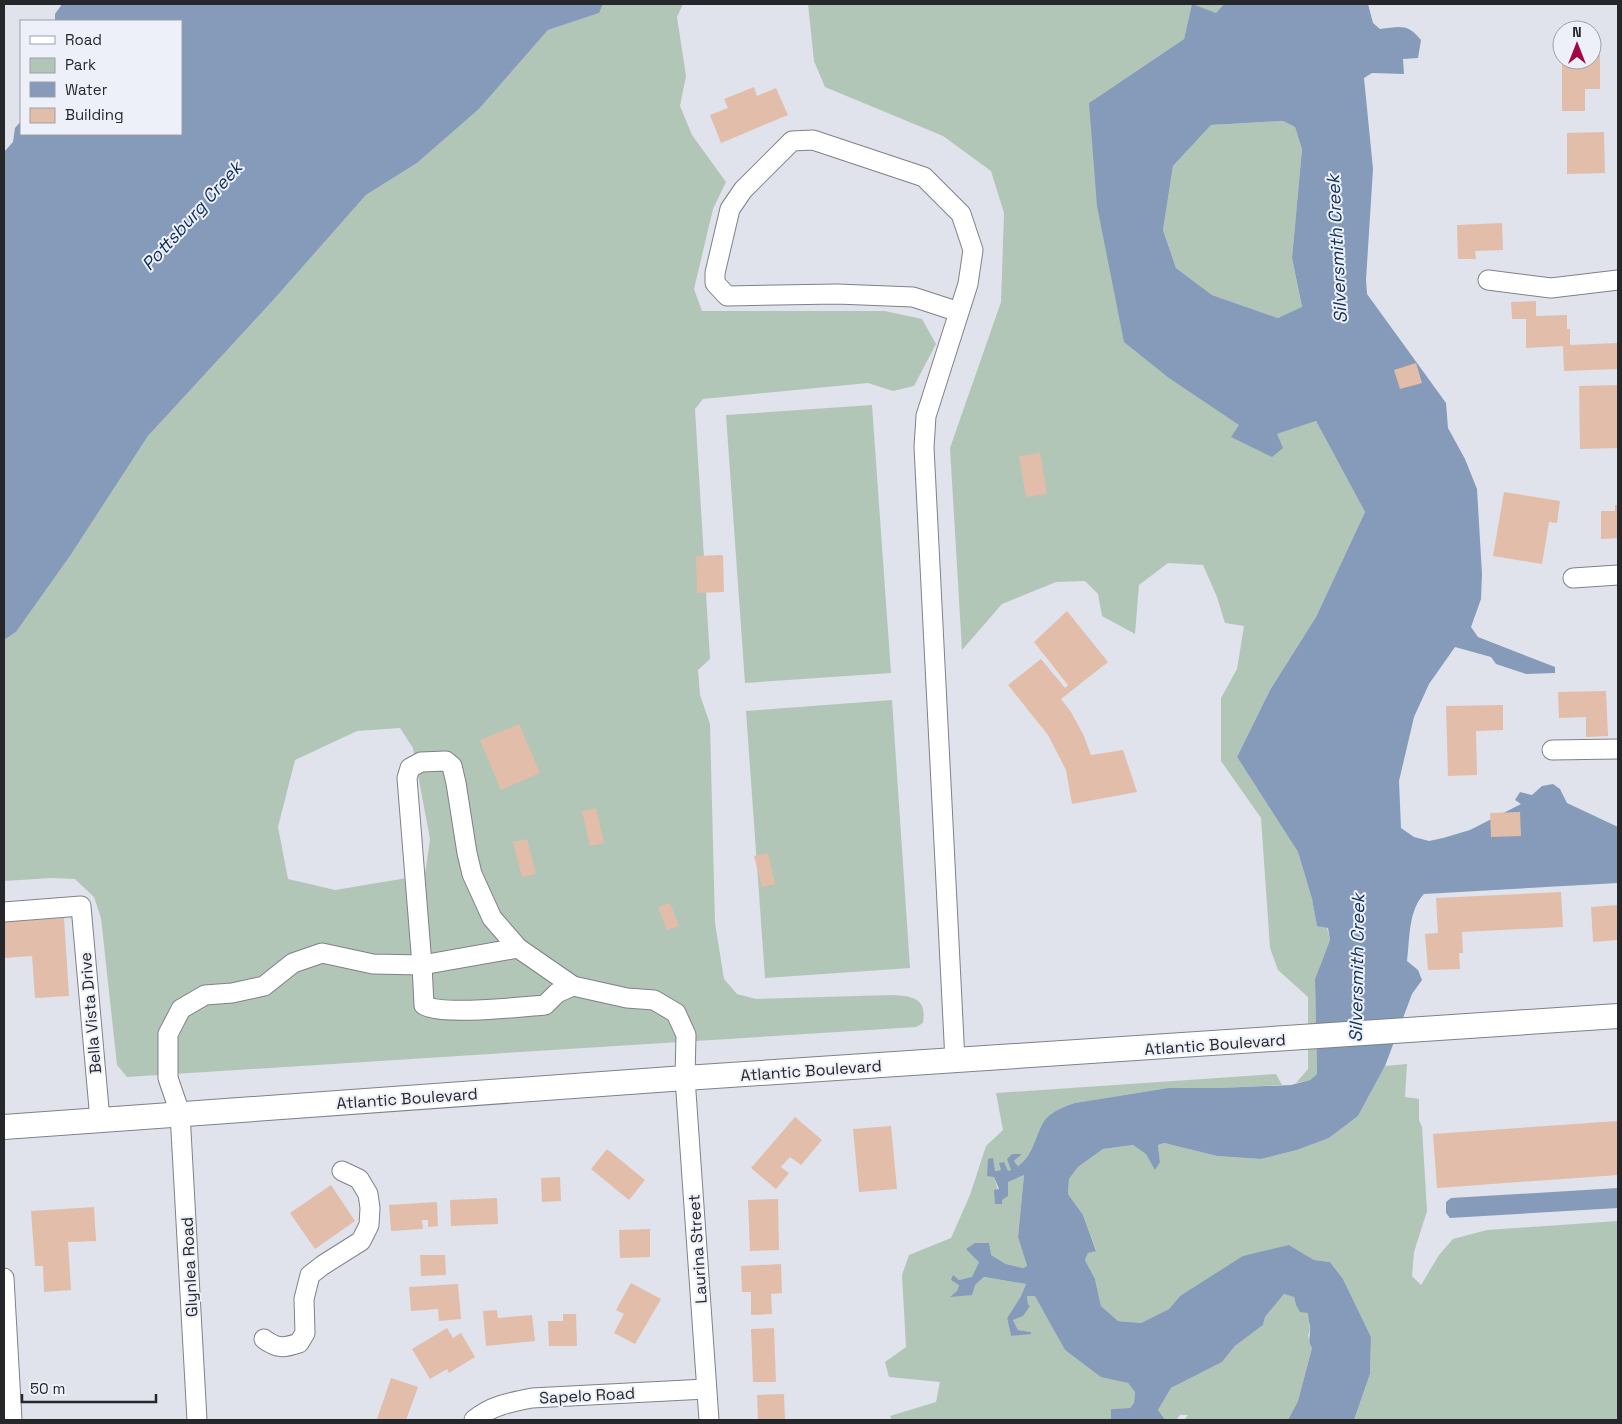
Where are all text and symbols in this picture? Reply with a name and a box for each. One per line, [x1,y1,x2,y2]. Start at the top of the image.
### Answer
legend [20,20,182,135]
north arrow [1552,20,1602,70]
text: N [1572,23,1582,41]
text: Road [65,30,102,49]
text: Park [65,55,96,74]
text: Water [65,80,108,99]
text: Building [65,105,124,124]
water label: Pottsburg Creek [136,154,248,275]
water label: Silversmith Creek [1321,172,1352,324]
water label: Silversmith Creek [1344,891,1369,1043]
street label: Bella Vista Drive [75,951,106,1075]
street label: Atlantic Boulevard [1144,1029,1286,1060]
street label: Atlantic Boulevard [740,1055,882,1086]
street label: Atlantic Boulevard [336,1083,478,1114]
street label: Laurina Street [683,1194,712,1304]
street label: Glynlea Road [176,1216,203,1317]
scale bar [22,1372,156,1404]
text: 50 m [30,1379,65,1398]
street label: Sapelo Road [539,1383,636,1408]

